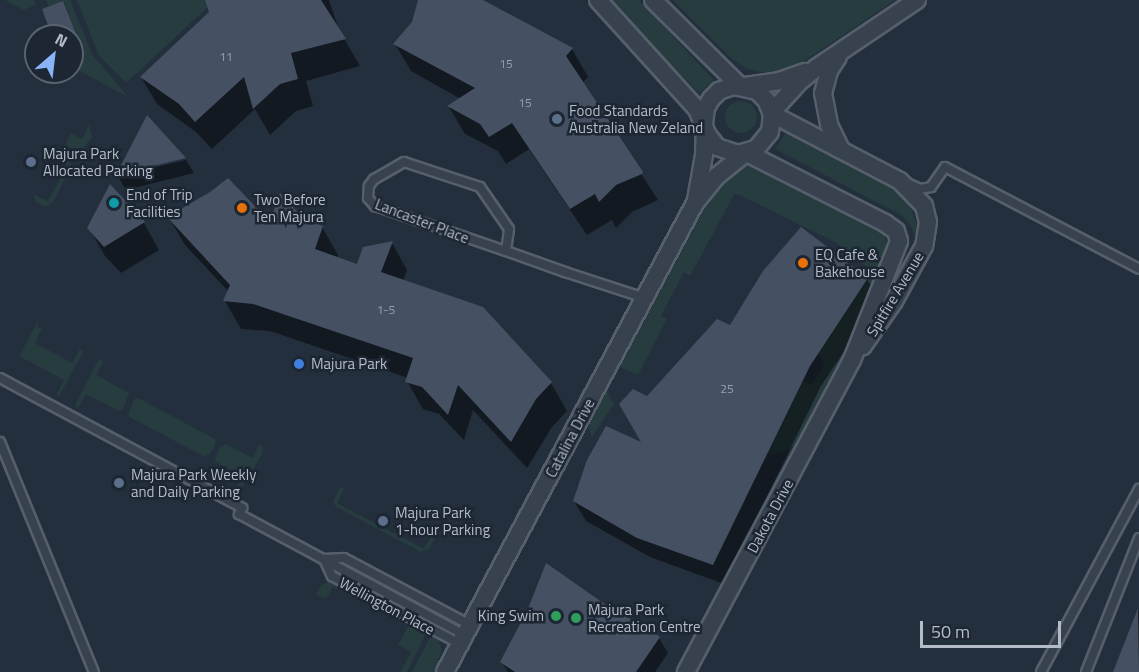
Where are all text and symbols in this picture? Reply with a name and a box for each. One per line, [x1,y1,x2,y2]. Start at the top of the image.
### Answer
north arrow [24,24,84,84]
text: N [51,27,72,53]
house number: 11 [219,50,233,64]
house number: 15 [499,57,513,71]
house number: 15 [518,96,532,110]
place label: Food Standards Australia New Zeland [569,101,703,136]
marker: Food Standards Australia New Zeland [550,112,564,126]
place label: Majura Park Allocated Parking [43,144,153,179]
marker: Majura Park Allocated Parking [24,155,38,169]
place label: End of Trip Facilities [126,185,193,220]
place label: Two Before Ten Majura [254,190,326,225]
street label: Lancaster Place [373,195,471,247]
marker: End of Trip Facilities [107,196,121,210]
marker: Two Before Ten Majura [235,201,249,215]
place label: EQ Cafe & Bakehouse [815,245,885,280]
street label: Spitfire Avenue [863,248,927,340]
marker: EQ Cafe & Bakehouse [796,256,810,270]
house number: 1-5 [377,303,395,317]
place label: Majura Park [311,355,387,373]
marker: Majura Park [292,357,306,371]
house number: 25 [720,382,734,396]
street label: Catalina Drive [542,395,598,481]
place label: Majura Park Weekly and Daily Parking [131,465,256,500]
marker: Majura Park Weekly and Daily Parking [112,476,126,490]
street label: Dakota Drive [743,476,797,556]
place label: Majura Park 1-hour Parking [395,503,490,538]
marker: Majura Park 1-hour Parking [376,514,390,528]
street label: Wellington Place [336,573,438,639]
place label: Majura Park Recreation Centre [588,600,701,635]
place label: King Swim [478,607,544,625]
marker: King Swim [549,609,563,623]
scale bar [923,609,1064,647]
marker: Majura Park Recreation Centre [569,611,583,625]
text: 50 m [931,618,970,645]

